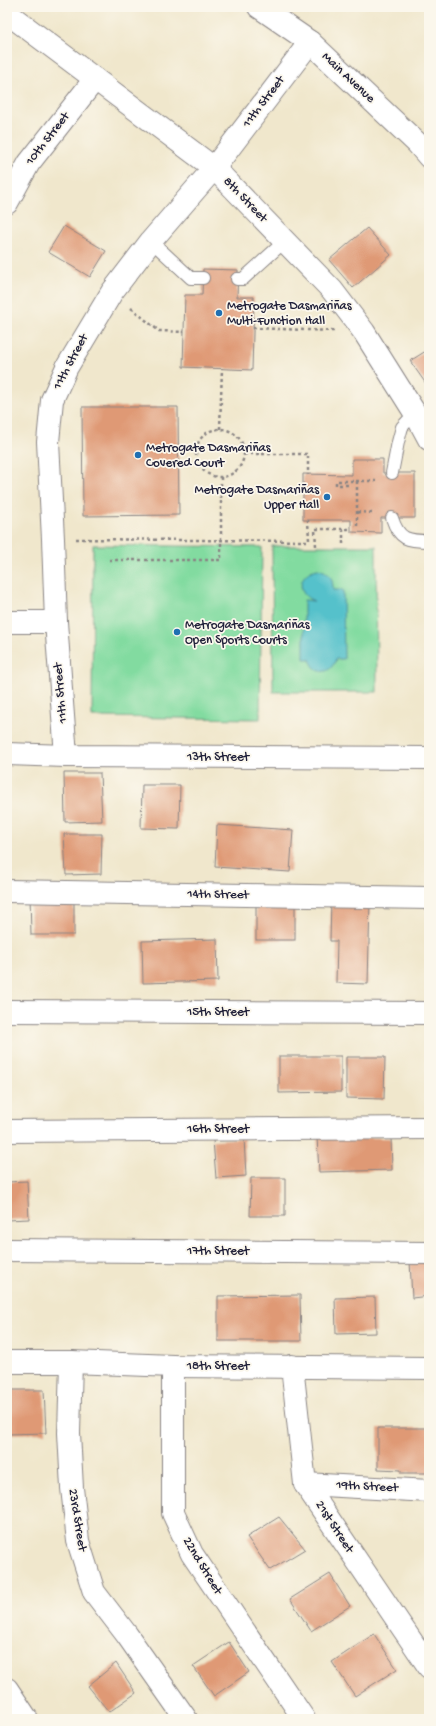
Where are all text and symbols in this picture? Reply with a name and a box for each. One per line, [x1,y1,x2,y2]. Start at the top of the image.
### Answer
street label: Main Avenue [318,50,378,107]
street label: 11th Street [239,72,289,131]
street label: 10th Street [22,108,74,169]
street label: 8th Street [220,174,271,227]
place label: Metrogate Dasmariñas Multi-Function Hall [227,299,353,329]
marker: Metrogate Dasmariñas Multi-Function Hall [214,308,224,318]
street label: 11th Street [50,330,93,393]
place label: Metrogate Dasmariñas Covered Court [146,441,272,471]
marker: Metrogate Dasmariñas Covered Court [133,450,143,460]
place label: Metrogate Dasmariñas Upper Hall [194,483,320,513]
marker: Metrogate Dasmariñas Upper Hall [322,492,332,502]
place label: Metrogate Dasmariñas Open Sports Courts [185,618,311,648]
marker: Metrogate Dasmariñas Open Sports Courts [172,627,182,637]
street label: 11th Street [51,661,71,725]
street label: 13th Street [186,750,251,765]
street label: 14th Street [186,887,251,903]
street label: 15th Street [186,1005,251,1020]
street label: 16th Street [186,1122,251,1137]
street label: 17th Street [186,1244,251,1259]
street label: 18th Street [186,1359,251,1374]
street label: 19th Street [335,1478,400,1496]
street label: 23rd Street [65,1488,90,1554]
street label: 21st Street [312,1498,357,1557]
street label: 22nd Street [179,1535,226,1599]

